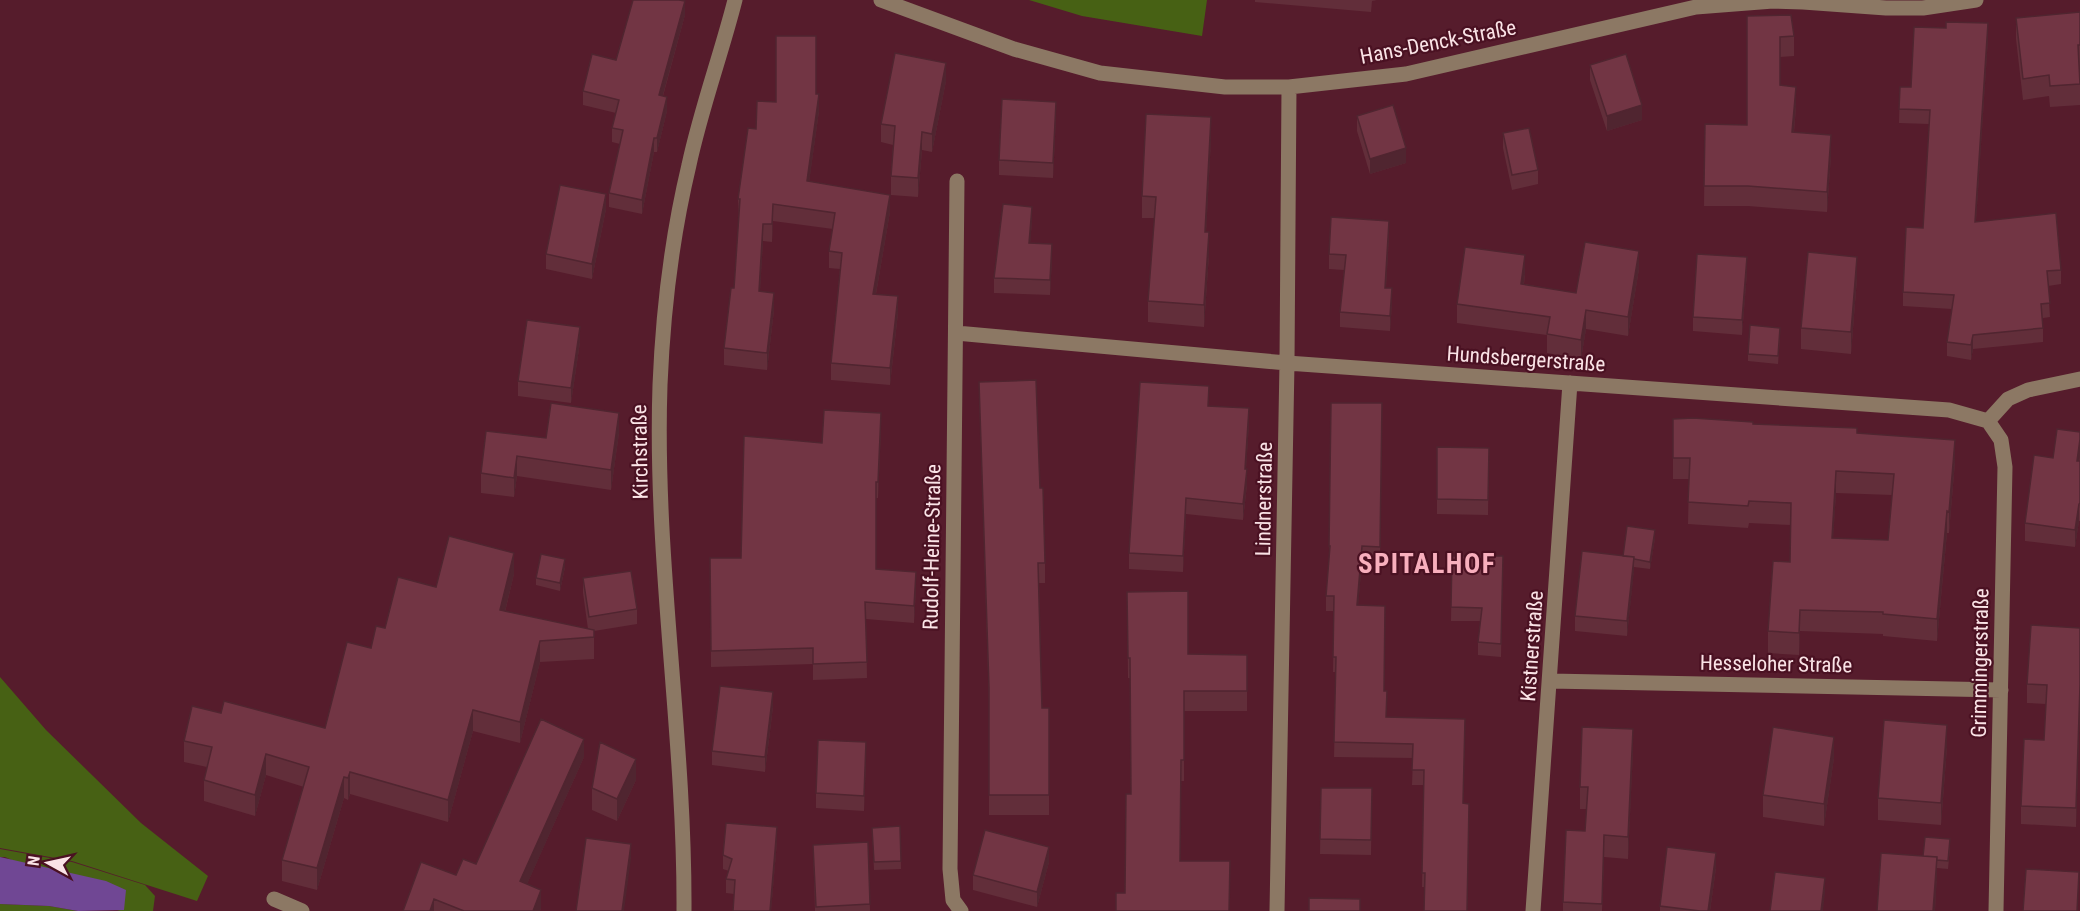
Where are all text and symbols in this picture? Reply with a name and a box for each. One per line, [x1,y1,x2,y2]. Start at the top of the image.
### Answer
street label: Hans-Denck-Straße [1358,15,1518,69]
street label: Hundsbergerstraße [1446,341,1606,377]
street label: Kirchstraße [627,404,653,500]
street label: Lindnerstraße [1251,441,1277,556]
street label: Rudolf-Heine-Straße [919,464,945,630]
district label: SPITALHOF [1358,548,1496,580]
street label: Grimmingerstraße [1967,588,1993,738]
street label: Kistnerstraße [1516,590,1548,702]
street label: Hesseloher Straße [1700,651,1853,677]
north arrow [18,833,78,893]
text: N [24,855,44,867]

